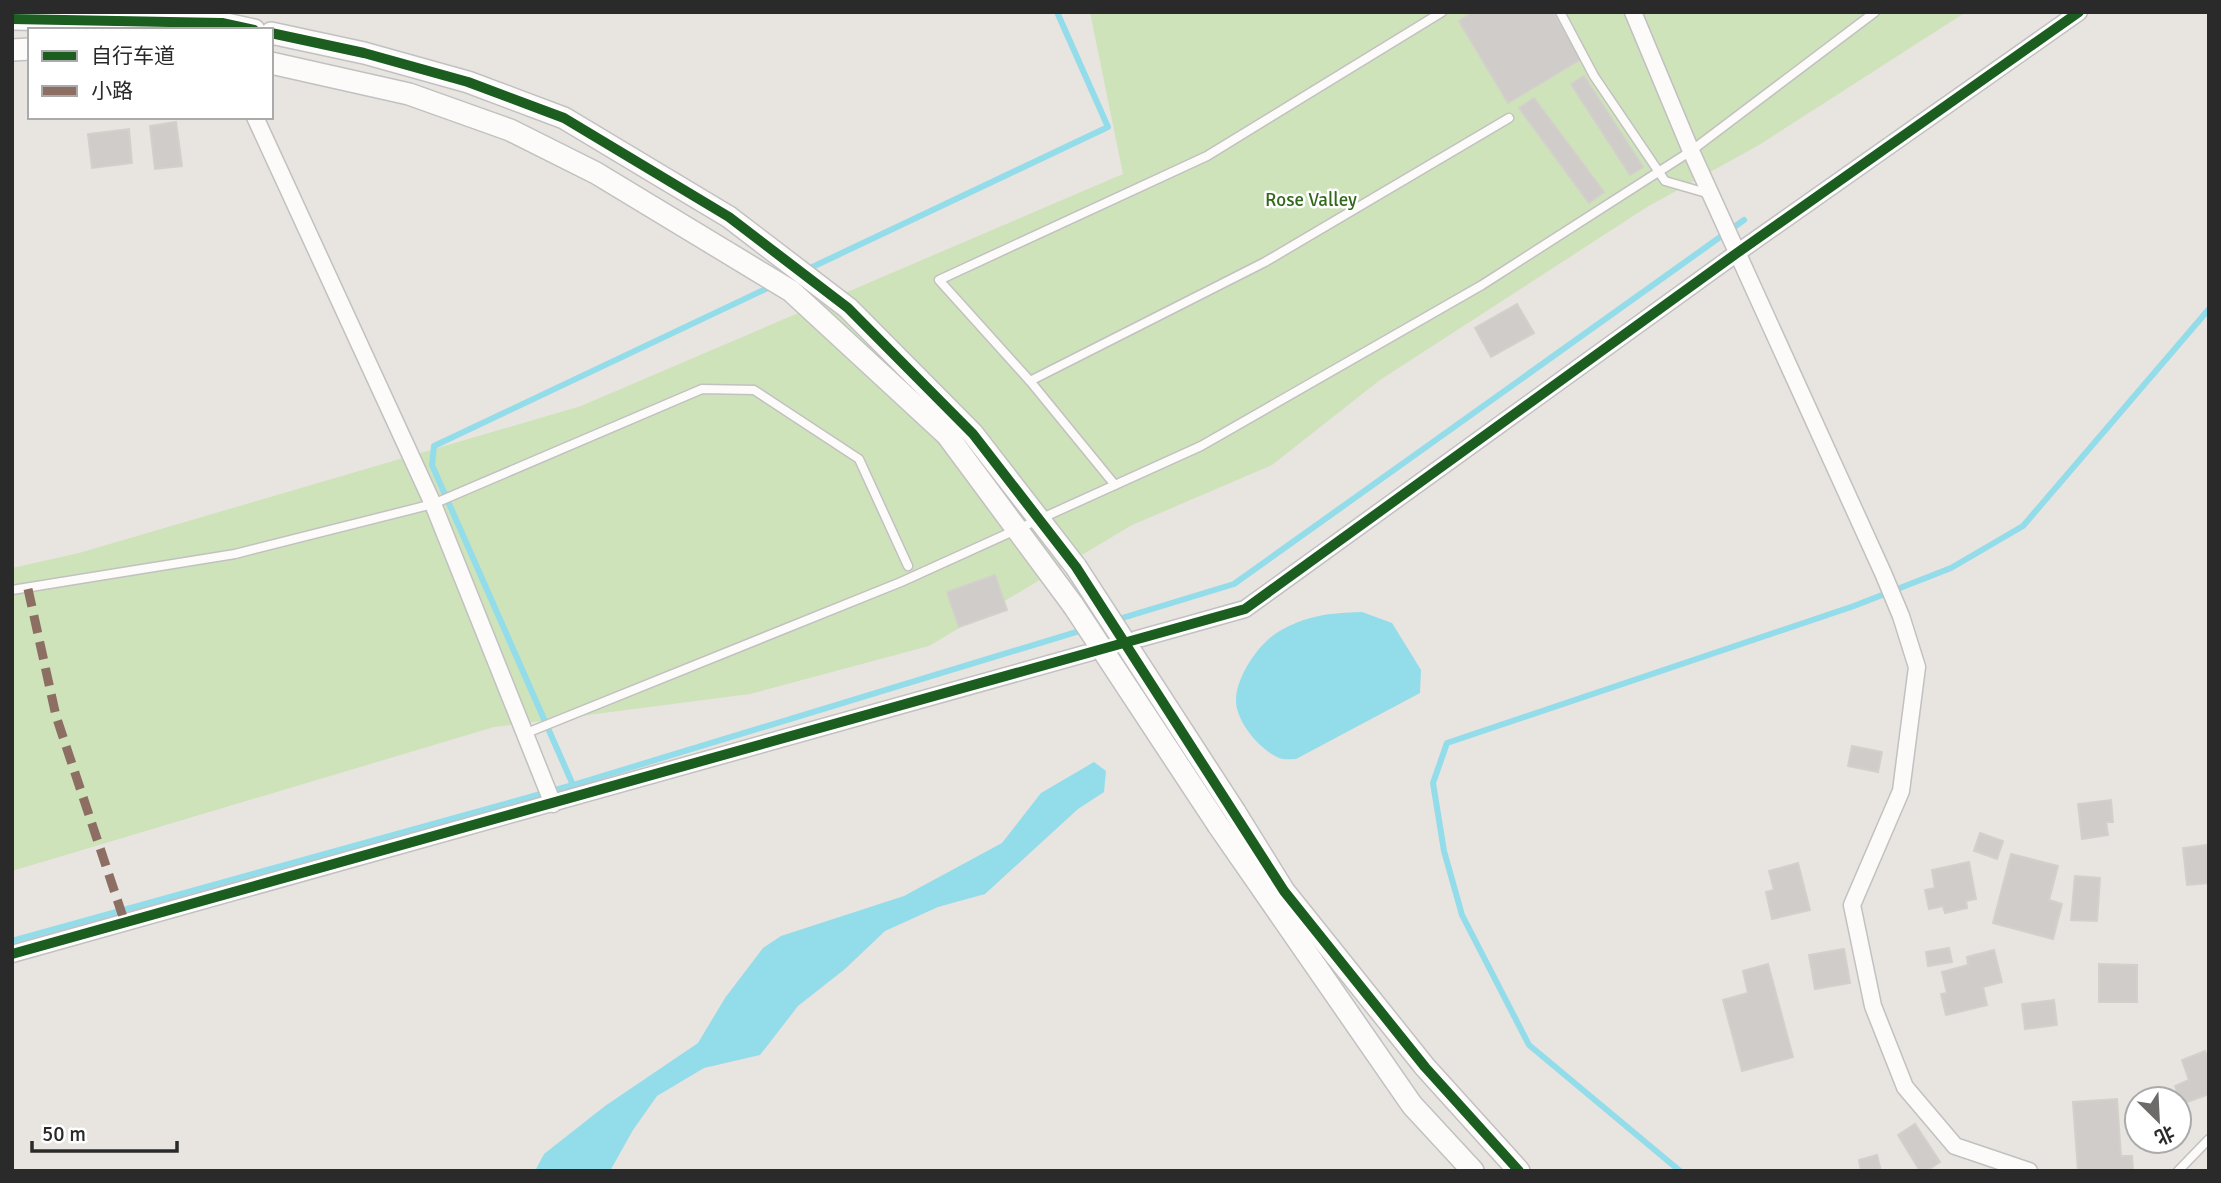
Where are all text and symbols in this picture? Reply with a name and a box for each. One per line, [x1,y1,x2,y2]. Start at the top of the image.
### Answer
legend [28,28,273,119]
text: 自行车道 [91,43,175,69]
text: 小路 [91,78,133,104]
park label: Rose Valley [1265,188,1357,212]
north arrow [2123,1085,2193,1155]
scale bar [32,1110,177,1154]
text: 北 [2151,1120,2178,1149]
text: 50 m [42,1121,86,1147]

